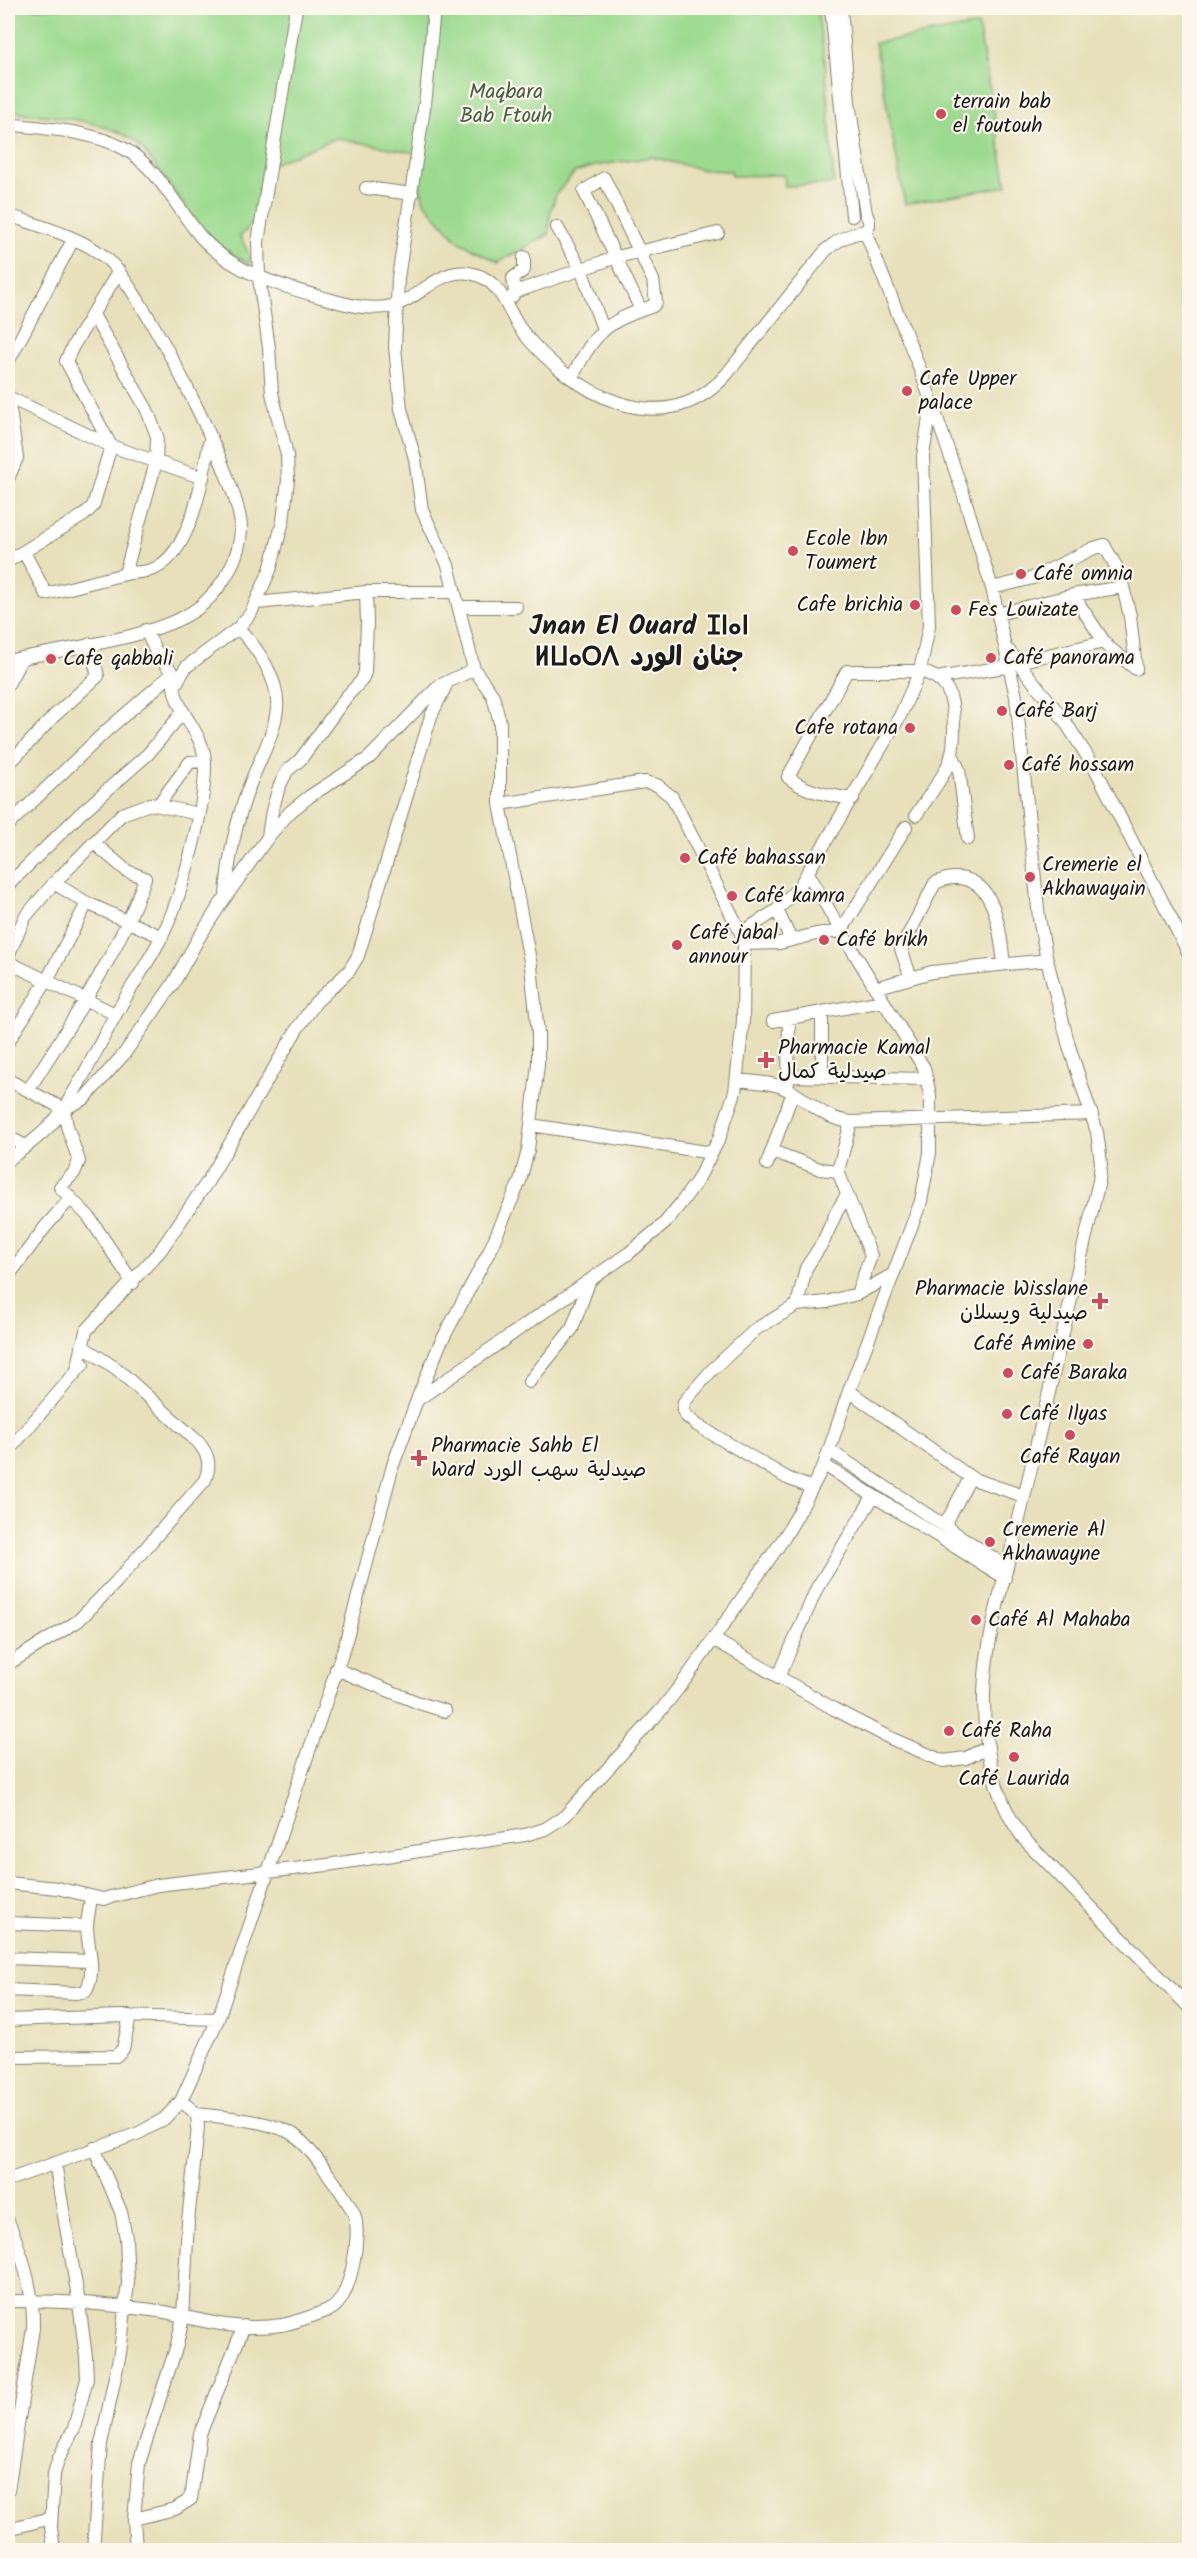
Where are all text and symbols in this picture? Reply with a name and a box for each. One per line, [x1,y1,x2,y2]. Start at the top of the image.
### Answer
park label: Maqbara Bab Ftouh [460,76,552,133]
place label: terrain bab el foutouh [953,86,1051,143]
marker: terrain bab el foutouh [934,107,948,121]
place label: Cafe Upper palace [918,363,1017,420]
marker: Cafe Upper palace [900,384,914,398]
place label: Ecole Ibn Toumert [805,523,888,580]
marker: Ecole Ibn Toumert [786,544,800,558]
place label: Café omnia [1033,558,1133,591]
marker: Café omnia [1014,567,1028,581]
place label: Cafe brichia [796,589,903,622]
place label: Fes Louizate [968,594,1079,627]
marker: Cafe brichia [908,598,922,612]
marker: Fes Louizate [949,603,963,617]
district label: Jnan El Ouard ⵊⵏⴰⵏ ⵍⵡⴰⵔⴷ جنان الورد [529,605,749,679]
place label: Café panorama [1003,642,1135,675]
place label: Cafe qabbali [63,643,174,676]
marker: Café panorama [984,651,998,665]
marker: Cafe qabbali [44,652,58,666]
place label: Café Barj [1014,695,1098,728]
marker: Café Barj [995,704,1009,718]
place label: Cafe rotana [794,712,898,745]
marker: Cafe rotana [903,721,917,735]
place label: Café hossam [1021,749,1134,782]
marker: Café hossam [1002,758,1016,772]
place label: Café bahassan [697,842,826,875]
place label: Cremerie el Akhawayain [1042,849,1146,906]
marker: Café bahassan [678,851,692,865]
marker: Cremerie el Akhawayain [1023,870,1037,884]
place label: Café kamra [744,880,845,913]
marker: Café kamra [725,889,739,903]
place label: Café jabal annour [689,917,778,974]
place label: Café brikh [836,924,928,957]
marker: Café brikh [817,933,831,947]
marker: Café jabal annour [670,938,684,952]
place label: Pharmacie Kamal صيدلية كمال [778,1032,930,1089]
marker: Pharmacie Kamal صيدلية كمال [759,1053,773,1067]
place label: Pharmacie Wisslane صيدلية ويسلان [915,1273,1089,1330]
marker: Pharmacie Wisslane صيدلية ويسلان [1093,1294,1107,1308]
place label: Café Amine [973,1328,1077,1361]
marker: Café Amine [1081,1337,1095,1351]
place label: Café Baraka [1020,1357,1128,1390]
marker: Café Baraka [1001,1366,1015,1380]
place label: Café Ilyas [1019,1398,1107,1431]
marker: Café Ilyas [1000,1407,1014,1421]
marker: Café Rayan [1063,1428,1077,1442]
place label: Pharmacie Sahb El Ward صيدلية سهب الورد [431,1430,646,1487]
place label: Café Rayan [1020,1441,1120,1474]
marker: Pharmacie Sahb El Ward صيدلية سهب الورد [412,1451,426,1465]
place label: Cremerie Al Akhawayne [1002,1514,1105,1571]
marker: Cremerie Al Akhawayne [983,1535,997,1549]
place label: Café Al Mahaba [988,1604,1131,1637]
marker: Café Al Mahaba [969,1613,983,1627]
place label: Café Raha [961,1715,1052,1748]
marker: Café Raha [942,1724,956,1738]
marker: Café Laurida [1007,1750,1021,1764]
place label: Café Laurida [958,1763,1070,1796]

